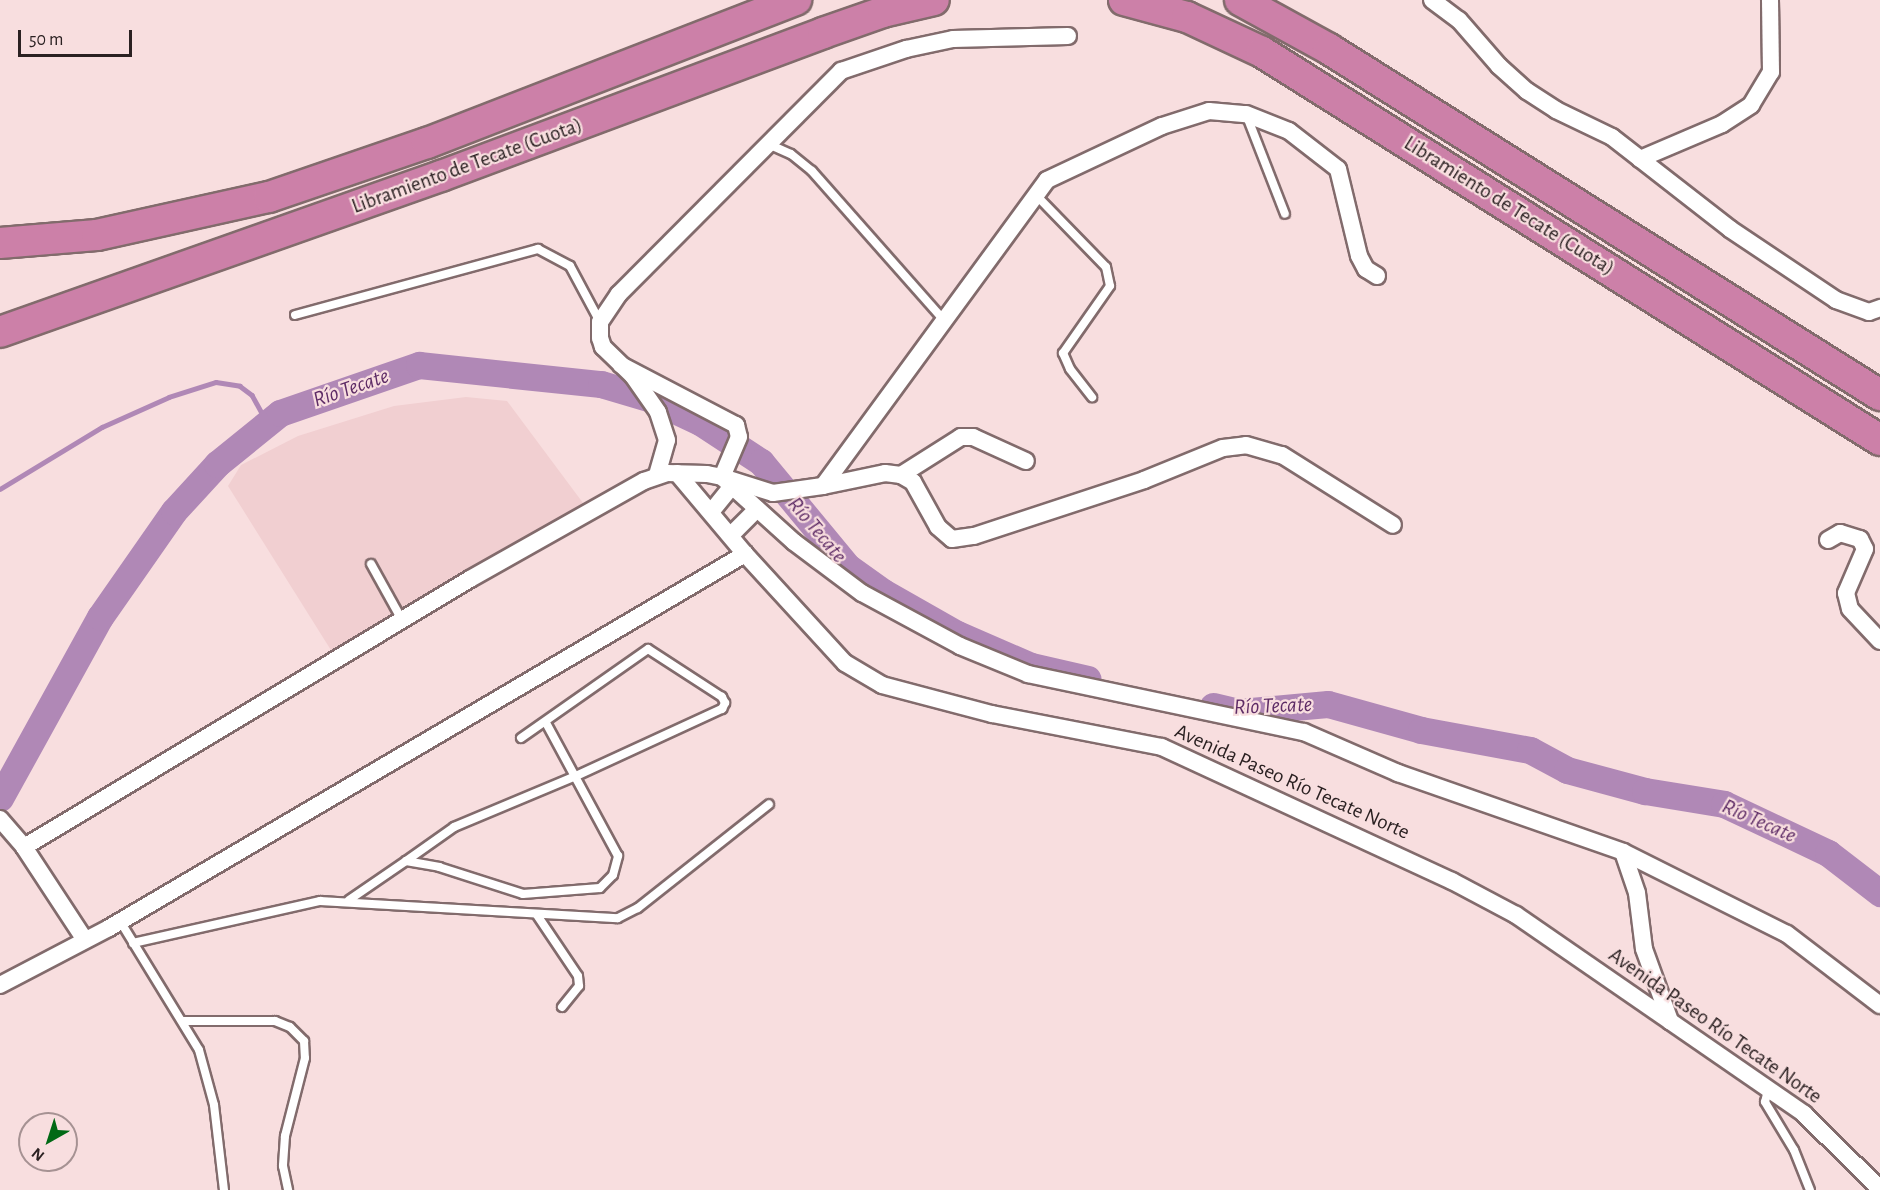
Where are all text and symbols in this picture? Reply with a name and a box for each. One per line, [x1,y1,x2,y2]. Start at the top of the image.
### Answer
scale bar [21,18,135,56]
text: 50 m [29,31,63,49]
street label: Libramiento de Tecate (Cuota) [348,113,586,219]
street label: Libramiento de Tecate (Cuota) [1399,131,1619,281]
water label: Río Tecate [310,363,392,413]
water label: Río Tecate [782,492,852,568]
water label: Río Tecate [1233,691,1313,721]
street label: Avenida Paseo Río Tecate Norte [1171,719,1413,845]
water label: Río Tecate [1718,793,1800,849]
street label: Avenida Paseo Río Tecate Norte [1604,943,1826,1109]
north arrow [18,1112,78,1172]
text: N [29,1145,47,1164]

